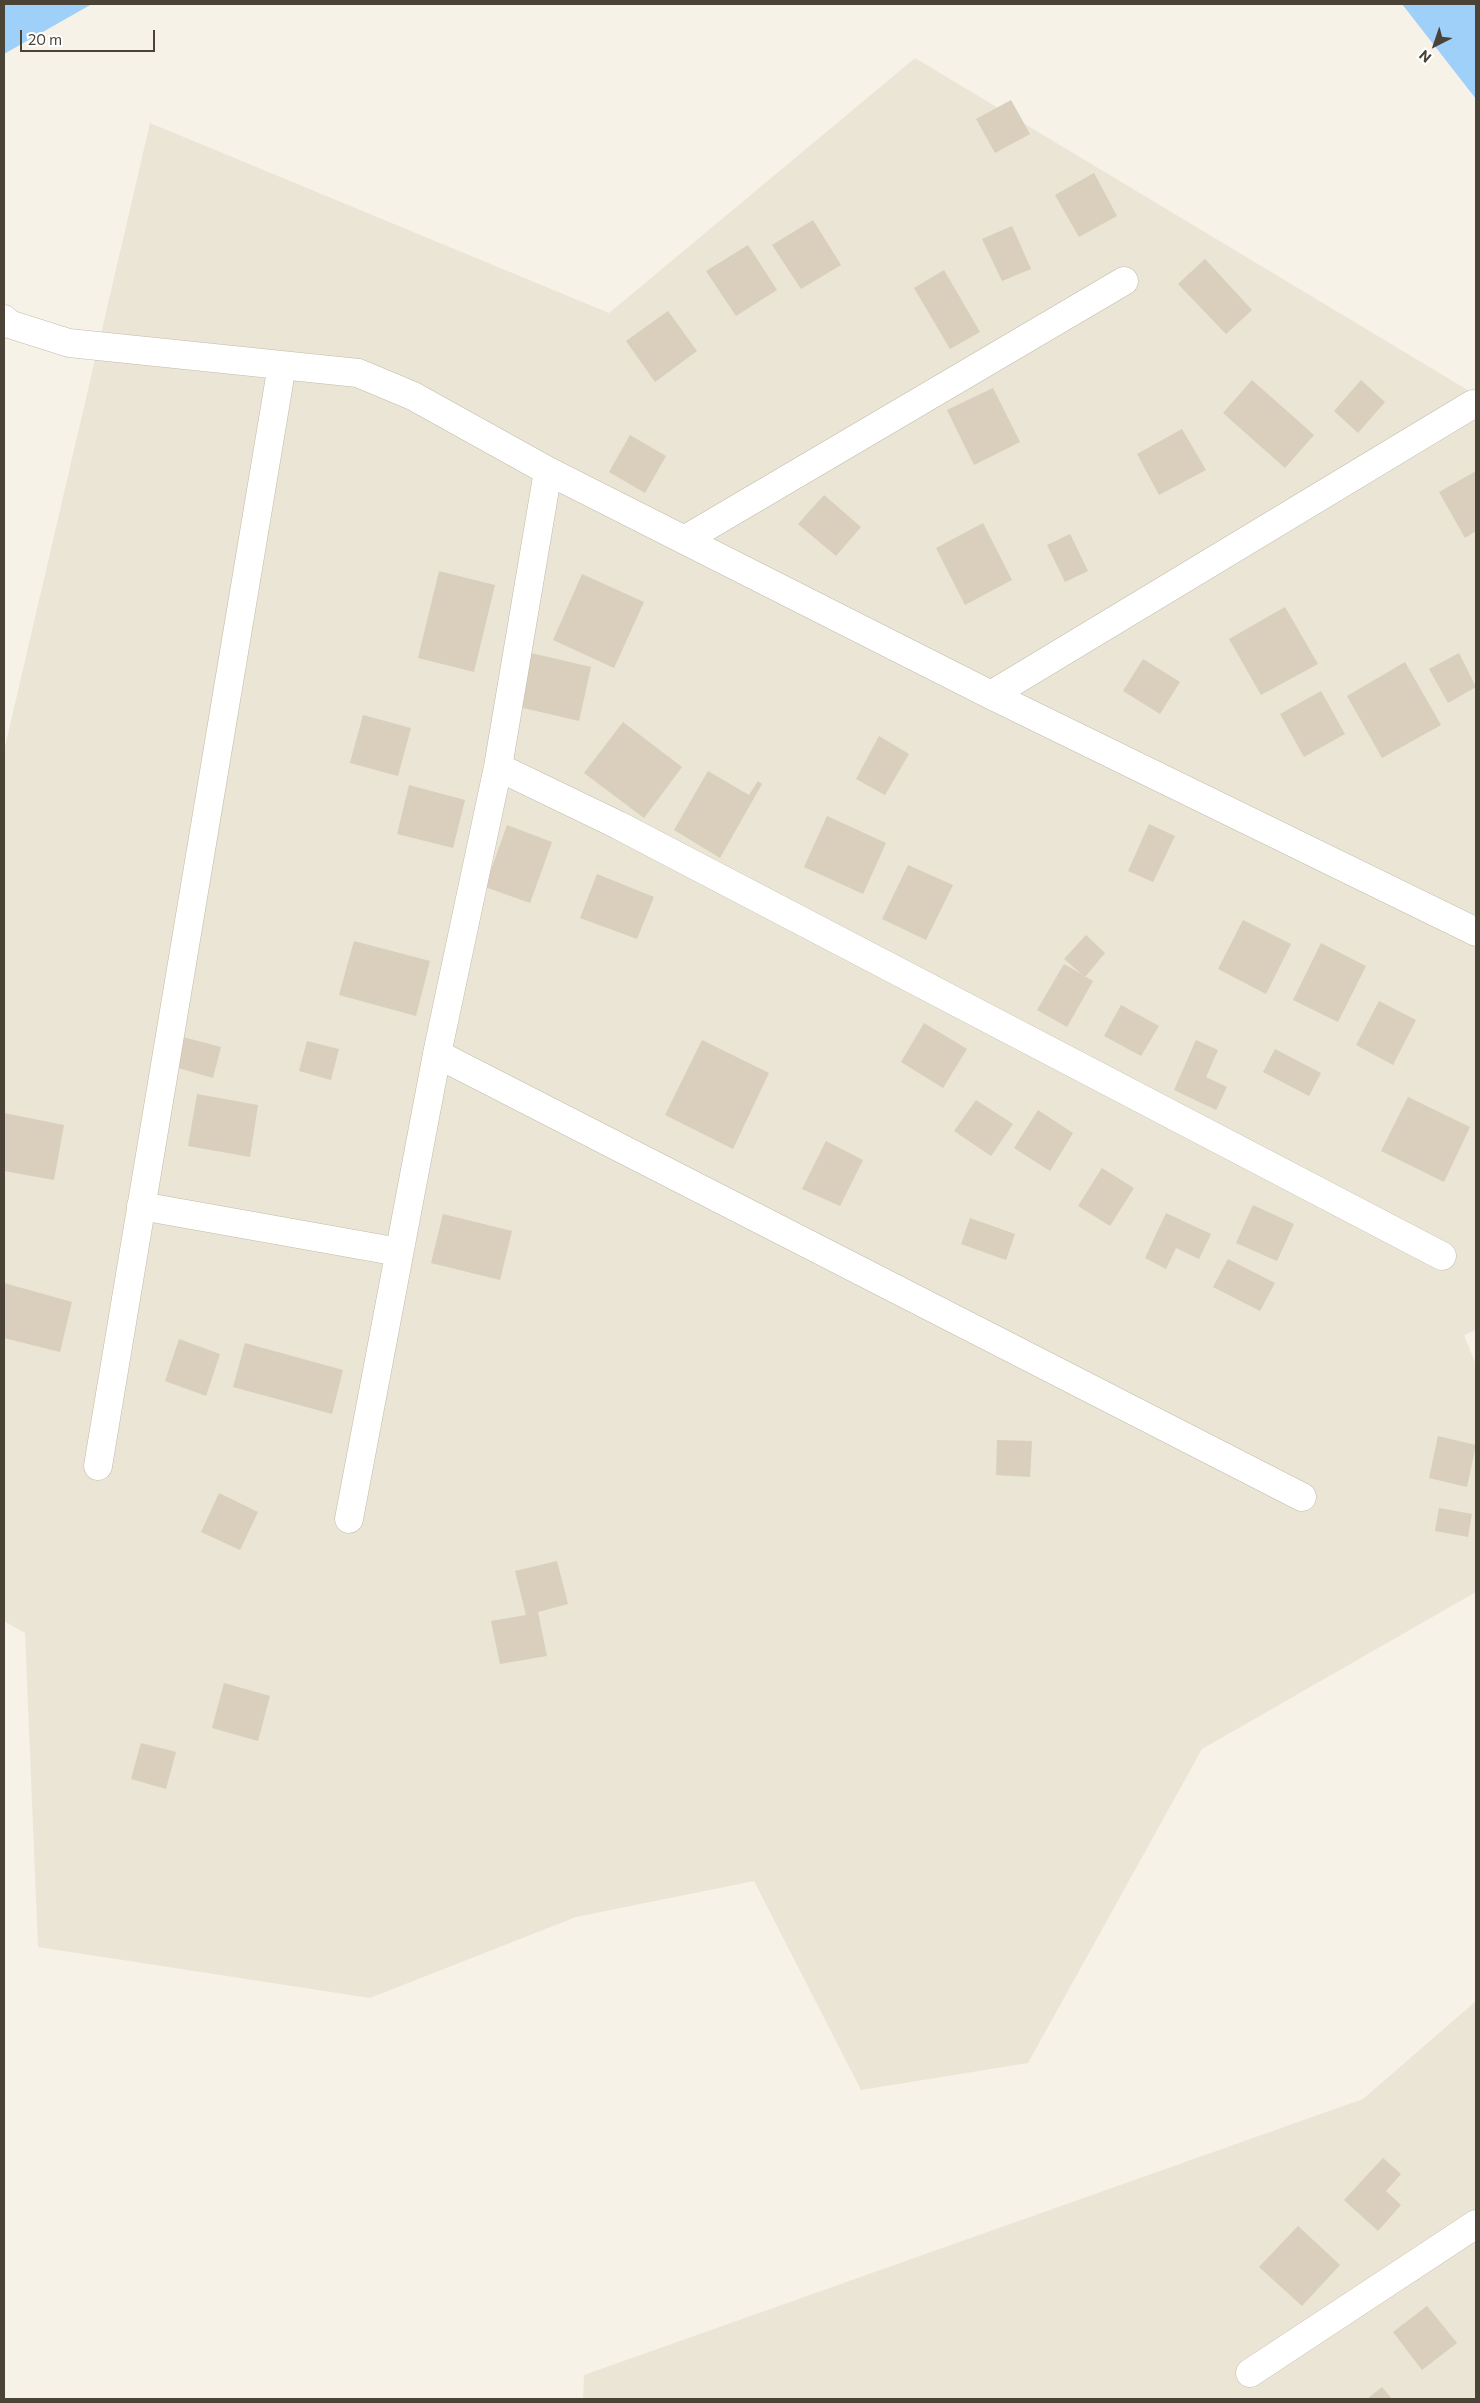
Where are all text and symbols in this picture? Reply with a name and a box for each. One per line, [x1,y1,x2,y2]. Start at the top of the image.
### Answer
scale bar [22,20,158,52]
north arrow [1410,20,1460,70]
text: 20 m [28,30,62,48]
text: N [1415,47,1434,67]

